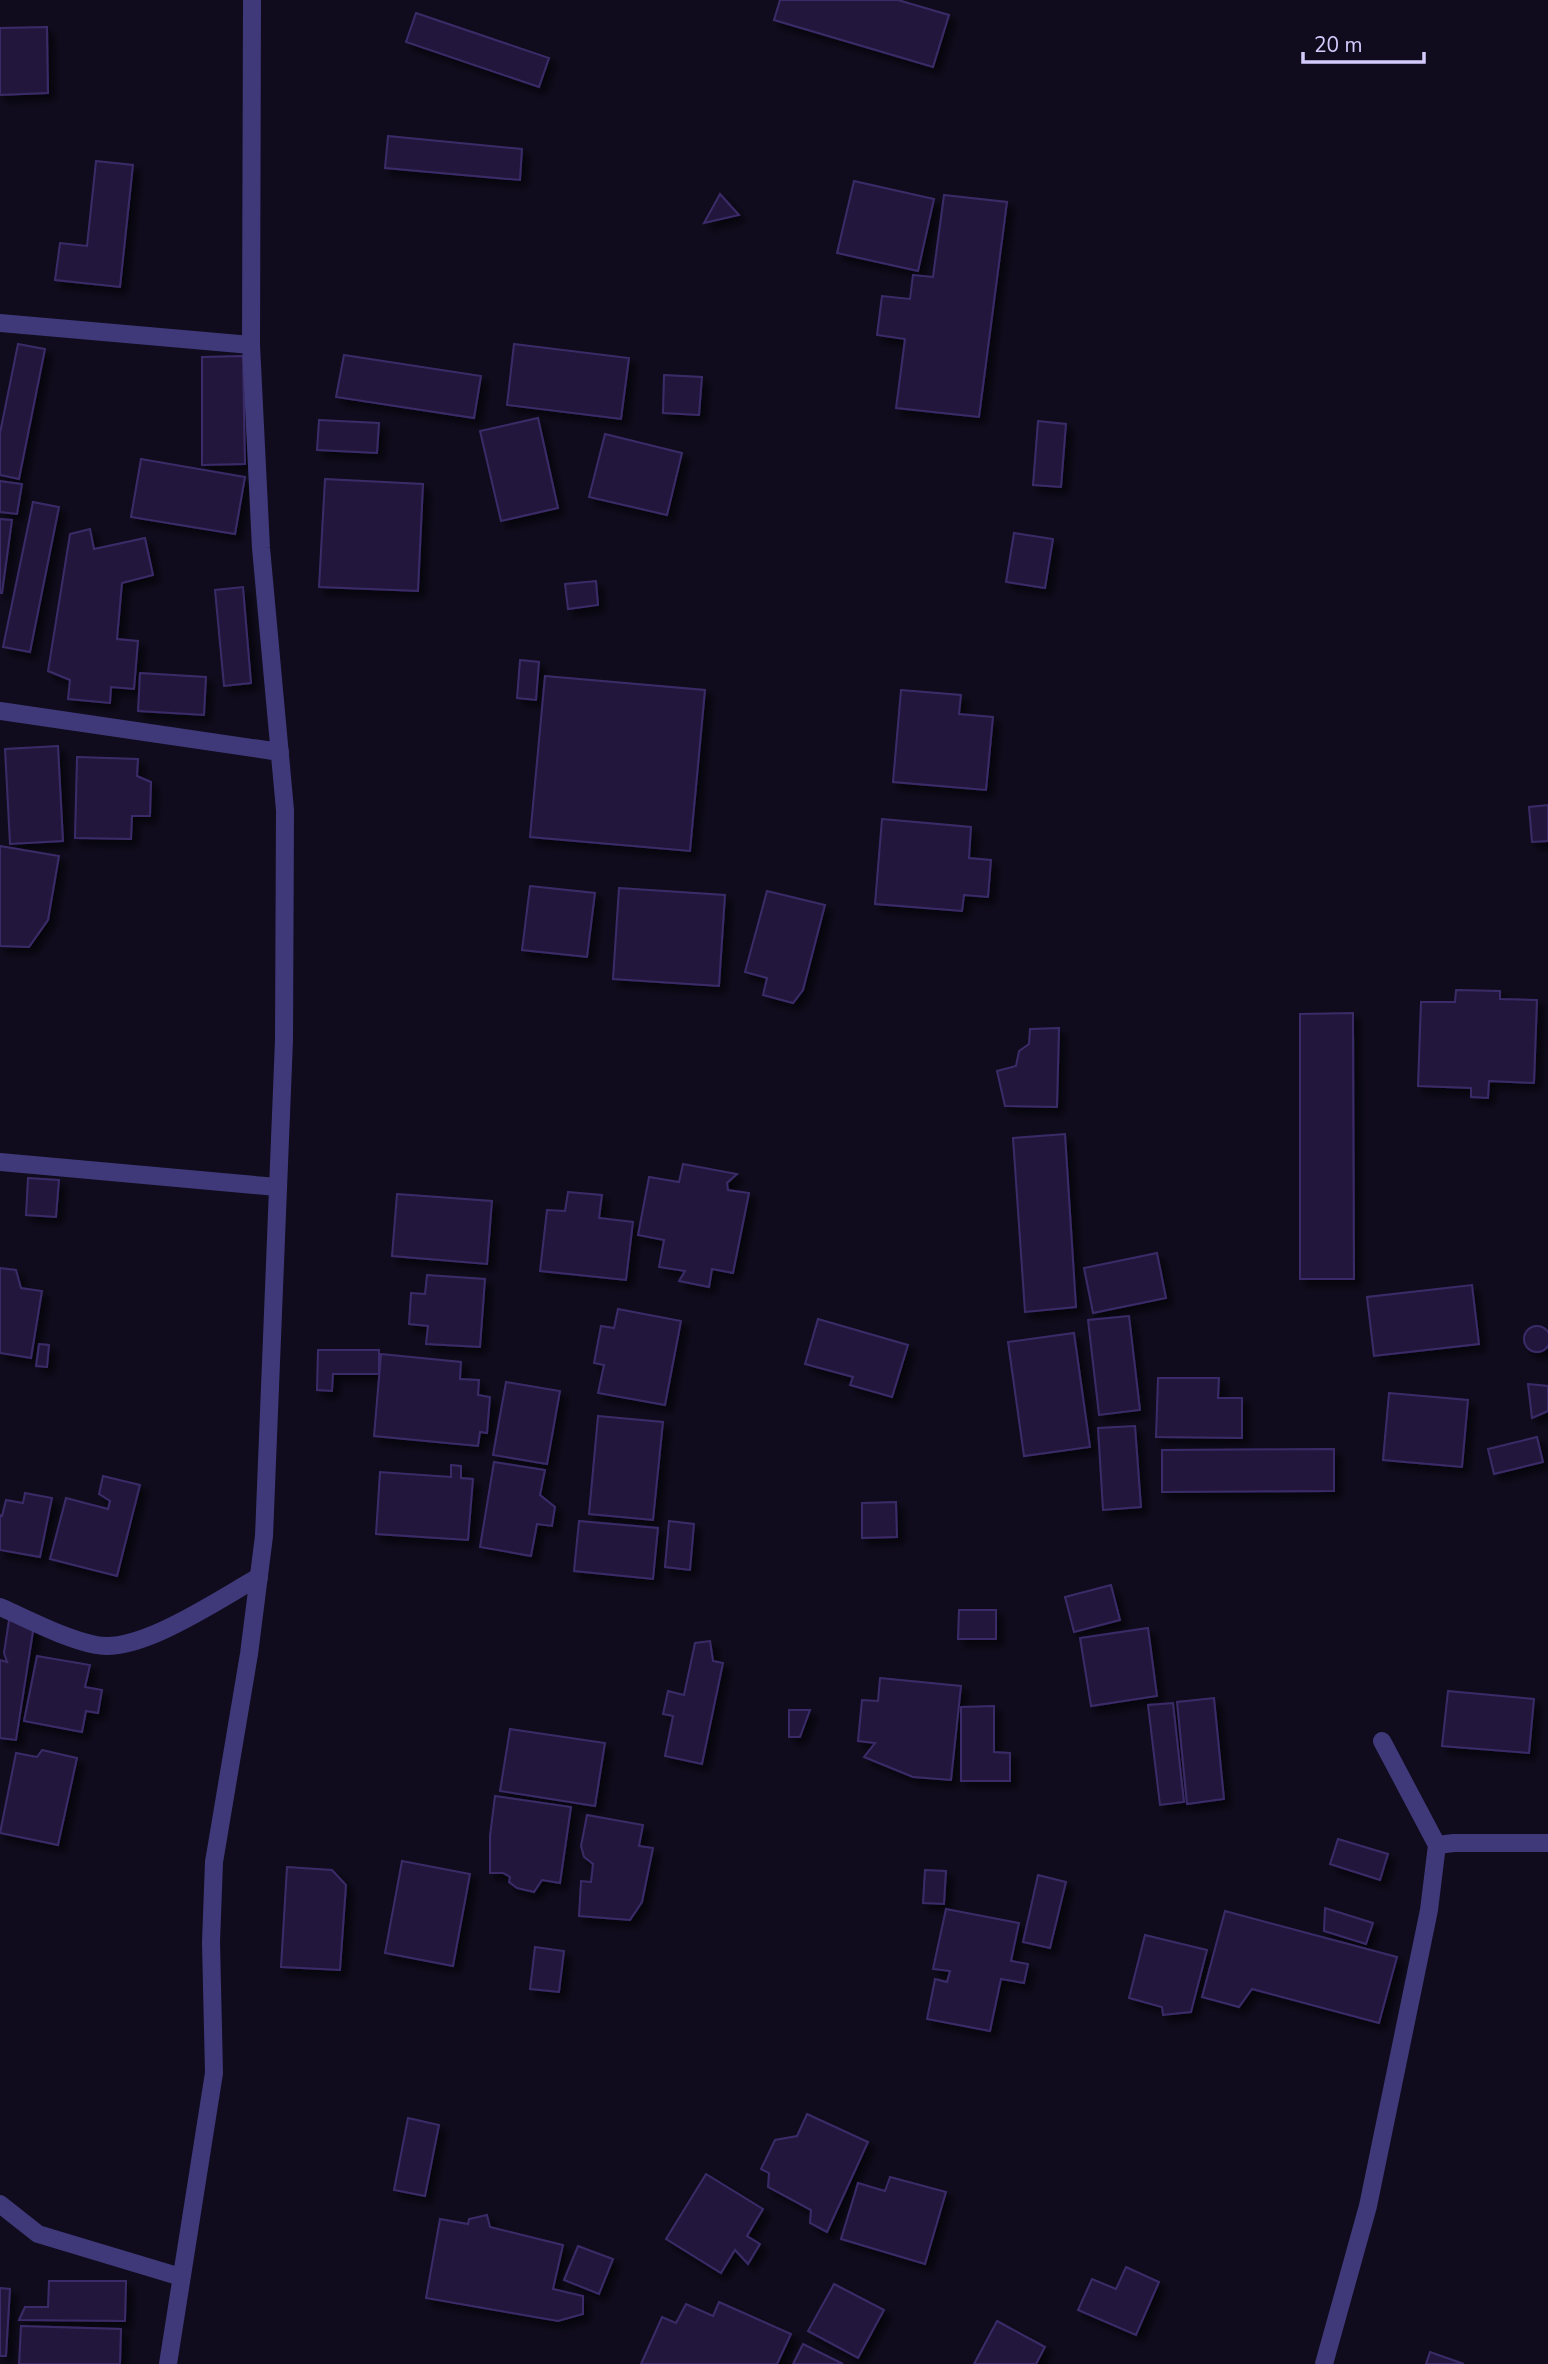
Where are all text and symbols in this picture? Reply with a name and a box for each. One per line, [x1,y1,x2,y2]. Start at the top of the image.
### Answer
scale bar [1303,21,1424,65]
text: 20 m [1314,31,1363,59]

